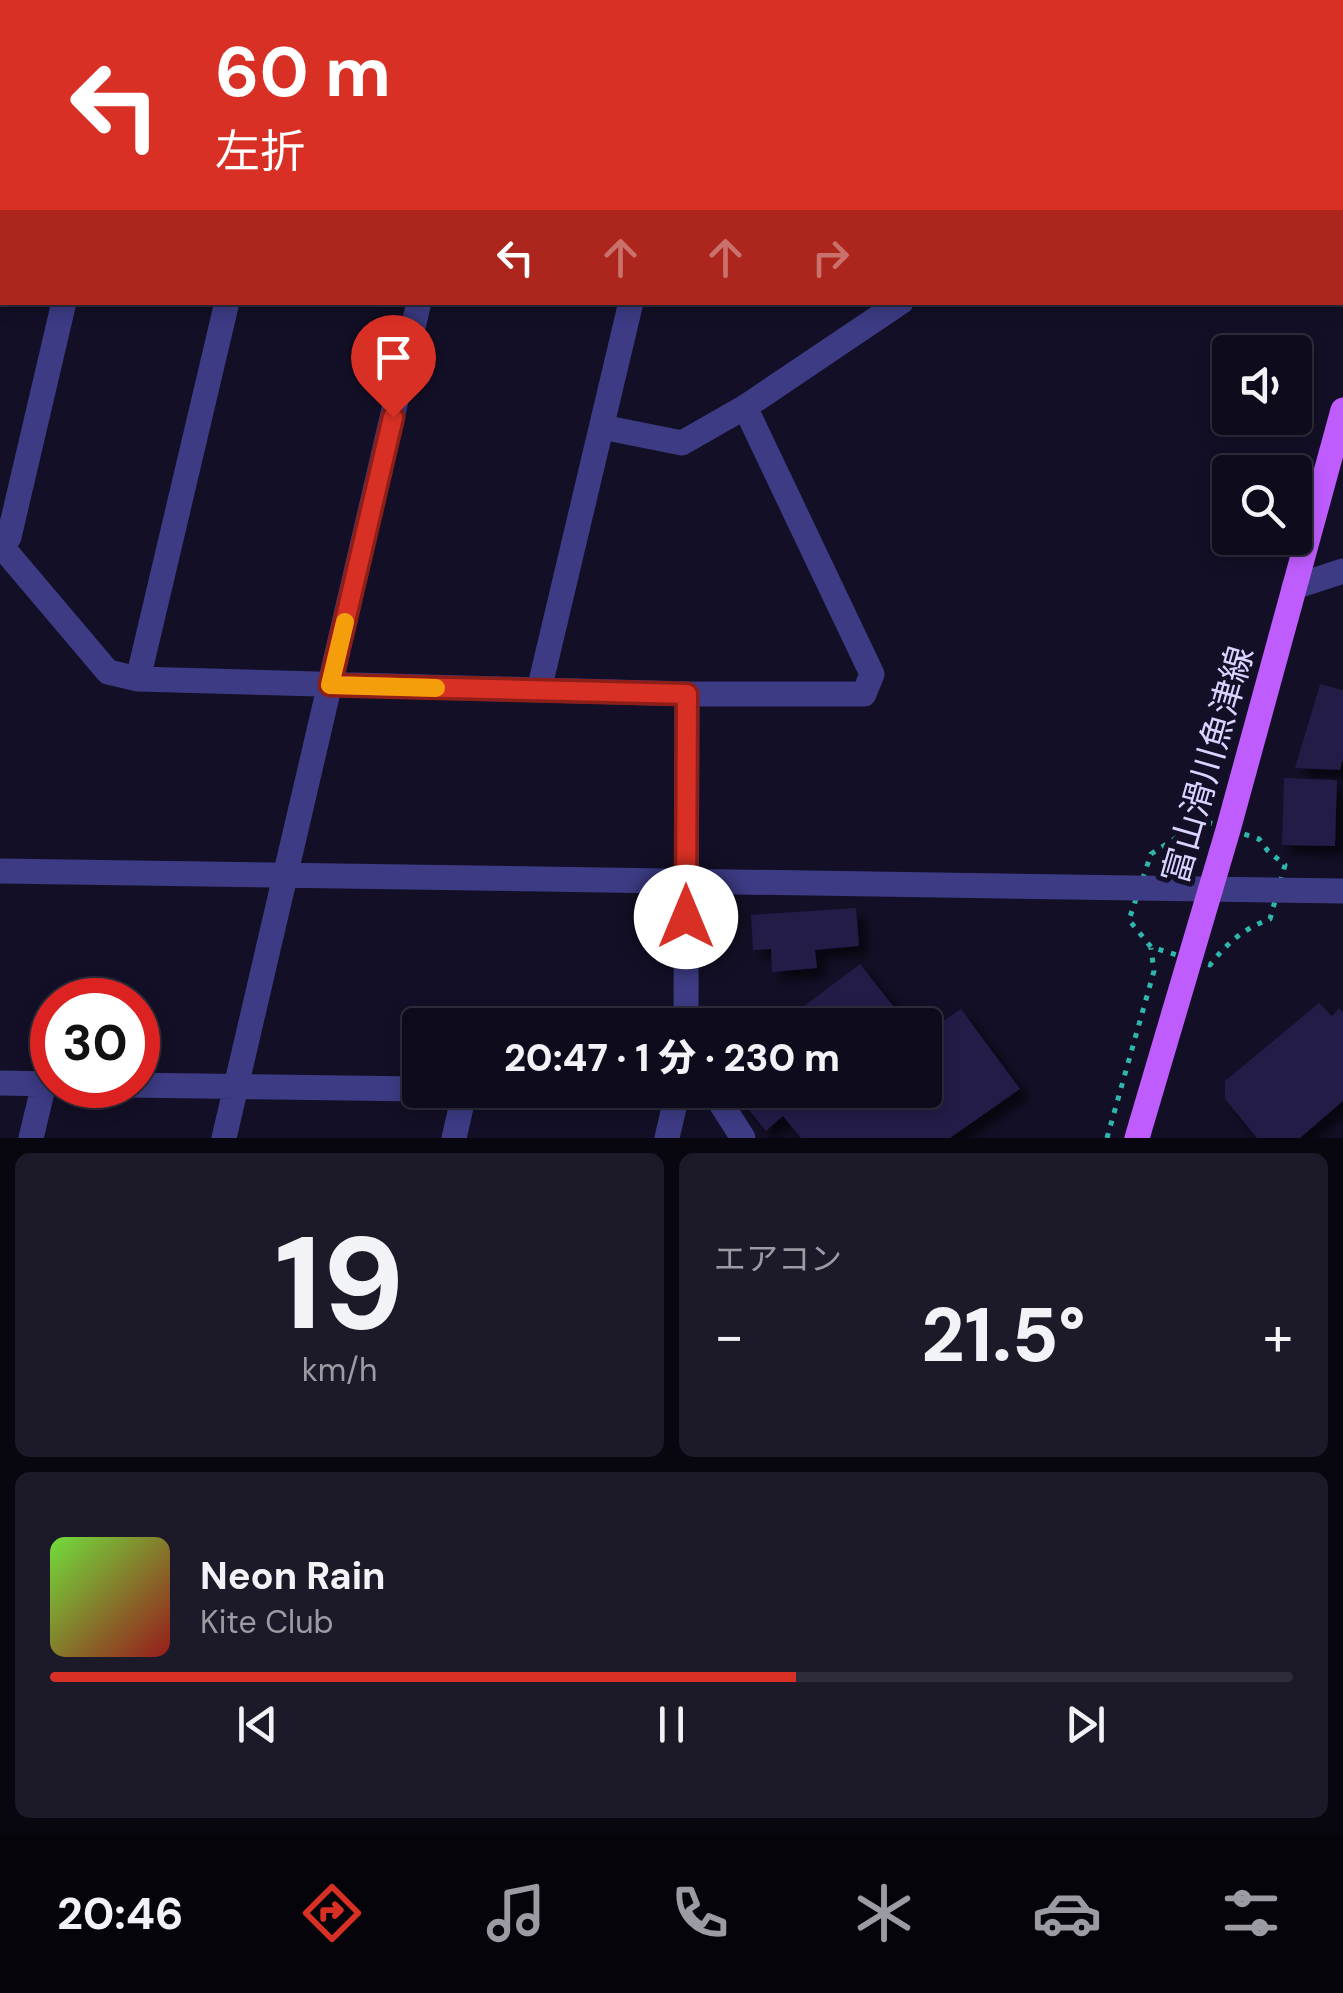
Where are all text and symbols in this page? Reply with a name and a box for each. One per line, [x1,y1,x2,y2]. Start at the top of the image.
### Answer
text: 60 m [215,27,391,118]
icon: left [50,40,180,170]
text: 左折 [215,122,305,181]
icon: left [488,230,543,285]
icon: ahead [593,230,648,285]
icon: ahead [698,230,753,285]
icon: right [803,230,858,285]
pin [351,315,436,418]
icon: arrive [366,330,421,385]
map controls [1212,335,1312,555]
button: sound [1212,335,1312,435]
button: search [1212,455,1312,555]
street label: 富山滑川魚津線 [1152,641,1264,889]
position arrow [634,865,738,969]
speed limit sign: 30 [30,978,160,1108]
text: 20:47 · 1 分 · 230 m [504,1033,840,1083]
text: 19 [275,1199,404,1368]
text: エアコン [714,1238,842,1280]
text: 21.5° [921,1287,1086,1384]
text: − [714,1300,744,1372]
text: + [1263,1300,1293,1372]
text: km/h [302,1349,377,1391]
text: Neon Rain [200,1551,385,1601]
text: Kite Club [200,1601,334,1643]
icon: previous [230,1697,285,1752]
icon: pause [644,1697,699,1752]
icon: next [1058,1697,1113,1752]
icon: directions [297,1878,367,1948]
icon: music [481,1878,551,1948]
icon: phone [665,1878,735,1948]
icon: climate [849,1878,919,1948]
icon: car [1032,1878,1102,1948]
icon: filters [1216,1878,1286,1948]
text: 20:46 [57,1884,184,1943]

